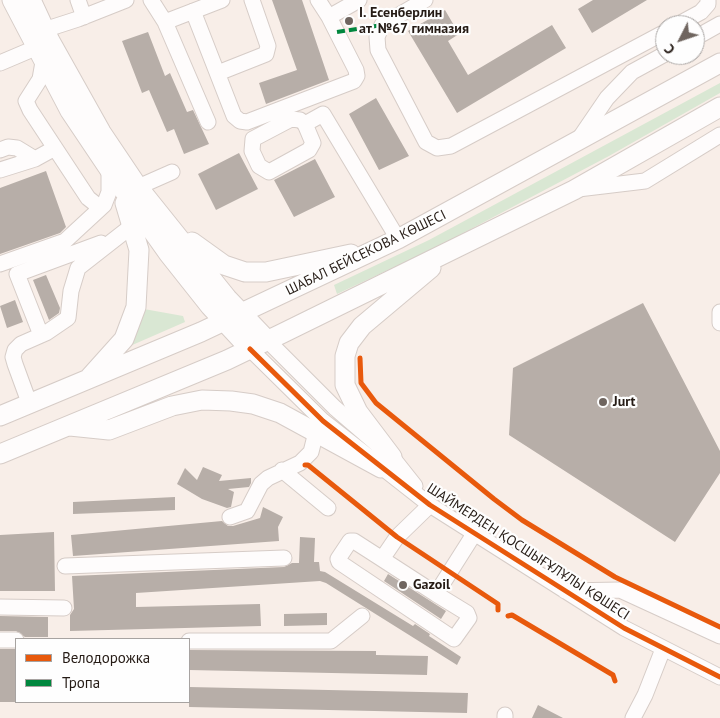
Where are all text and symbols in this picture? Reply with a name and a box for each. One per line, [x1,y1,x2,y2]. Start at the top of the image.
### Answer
place label: І. Есенберлин ат. №67 гимназия [359,5,469,38]
marker: І. Есенберлин ат. №67 гимназия [343,15,355,27]
north arrow [655,15,705,65]
text: С [660,40,679,58]
street label: ШАБАЛ БЕЙСЕКОВА КӨШЕСІ [283,207,449,299]
place label: Jurt [613,394,635,410]
marker: Jurt [597,396,609,408]
street label: ШАЙМЕРДЕН ҚОСШЫҒҰЛҰЛЫ КӨШЕСІ [424,480,632,624]
place label: Gazoil [413,577,450,593]
marker: Gazoil [397,579,409,591]
legend [15,638,190,703]
text: Велодорожка [62,648,150,667]
text: Тропа [62,673,100,692]

